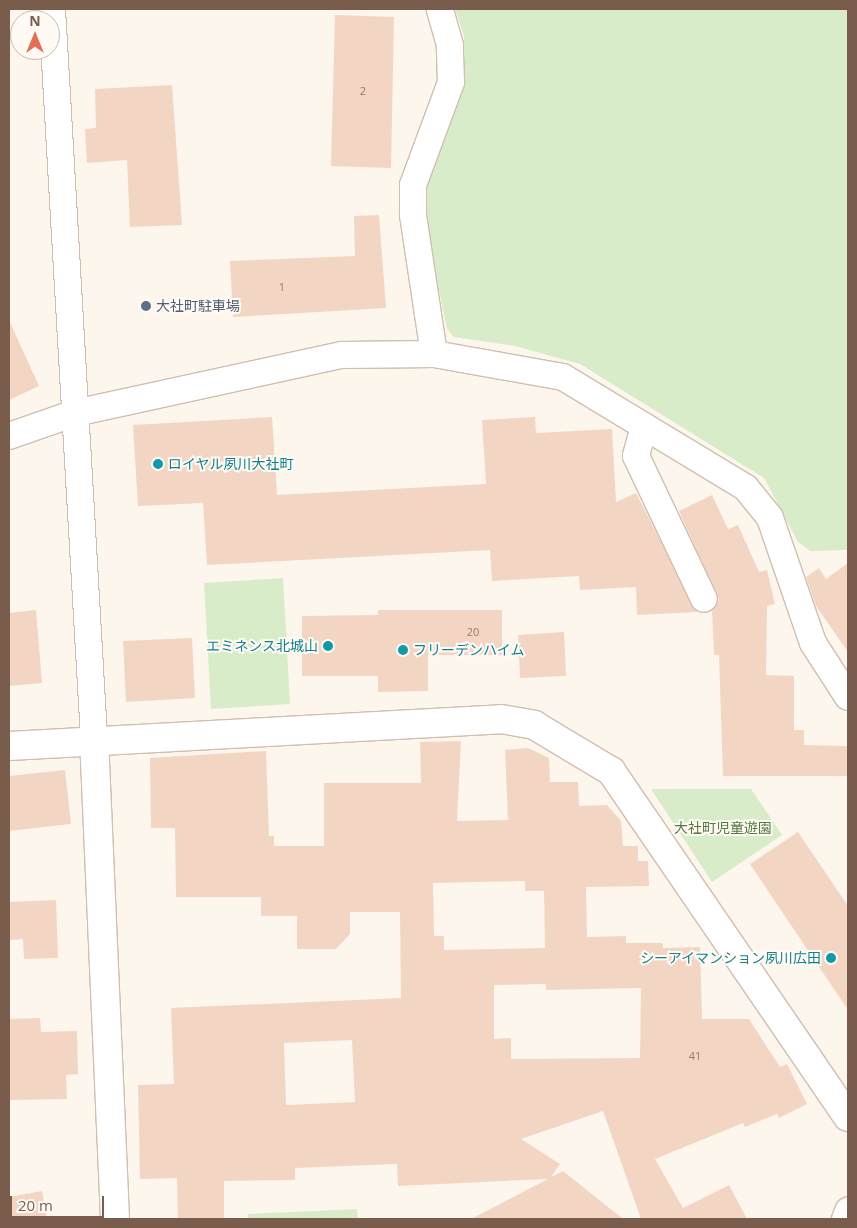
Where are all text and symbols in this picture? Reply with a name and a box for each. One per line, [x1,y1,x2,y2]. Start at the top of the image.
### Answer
north arrow [10,10,60,60]
text: N [29,11,41,30]
house number: 2 [360,84,366,98]
house number: 1 [279,280,285,294]
place label: 大社町駐車場 [156,298,240,314]
marker: 大社町駐車場 [140,300,152,312]
place label: ロイヤル夙川大社町 [168,456,294,472]
marker: ロイヤル夙川大社町 [152,458,164,470]
house number: 20 [467,625,479,639]
place label: エミネンス北城山 [206,638,318,654]
marker: エミネンス北城山 [322,640,334,652]
place label: フリーデンハイム [413,642,525,658]
marker: フリーデンハイム [397,644,409,656]
park label: 大社町児童遊園 [674,820,772,836]
place label: シーアイマンション夙川広田 [639,950,821,966]
marker: シーアイマンション夙川広田 [825,952,837,964]
house number: 41 [689,1049,701,1063]
scale bar [12,1186,106,1218]
text: 20 m [18,1195,53,1215]

